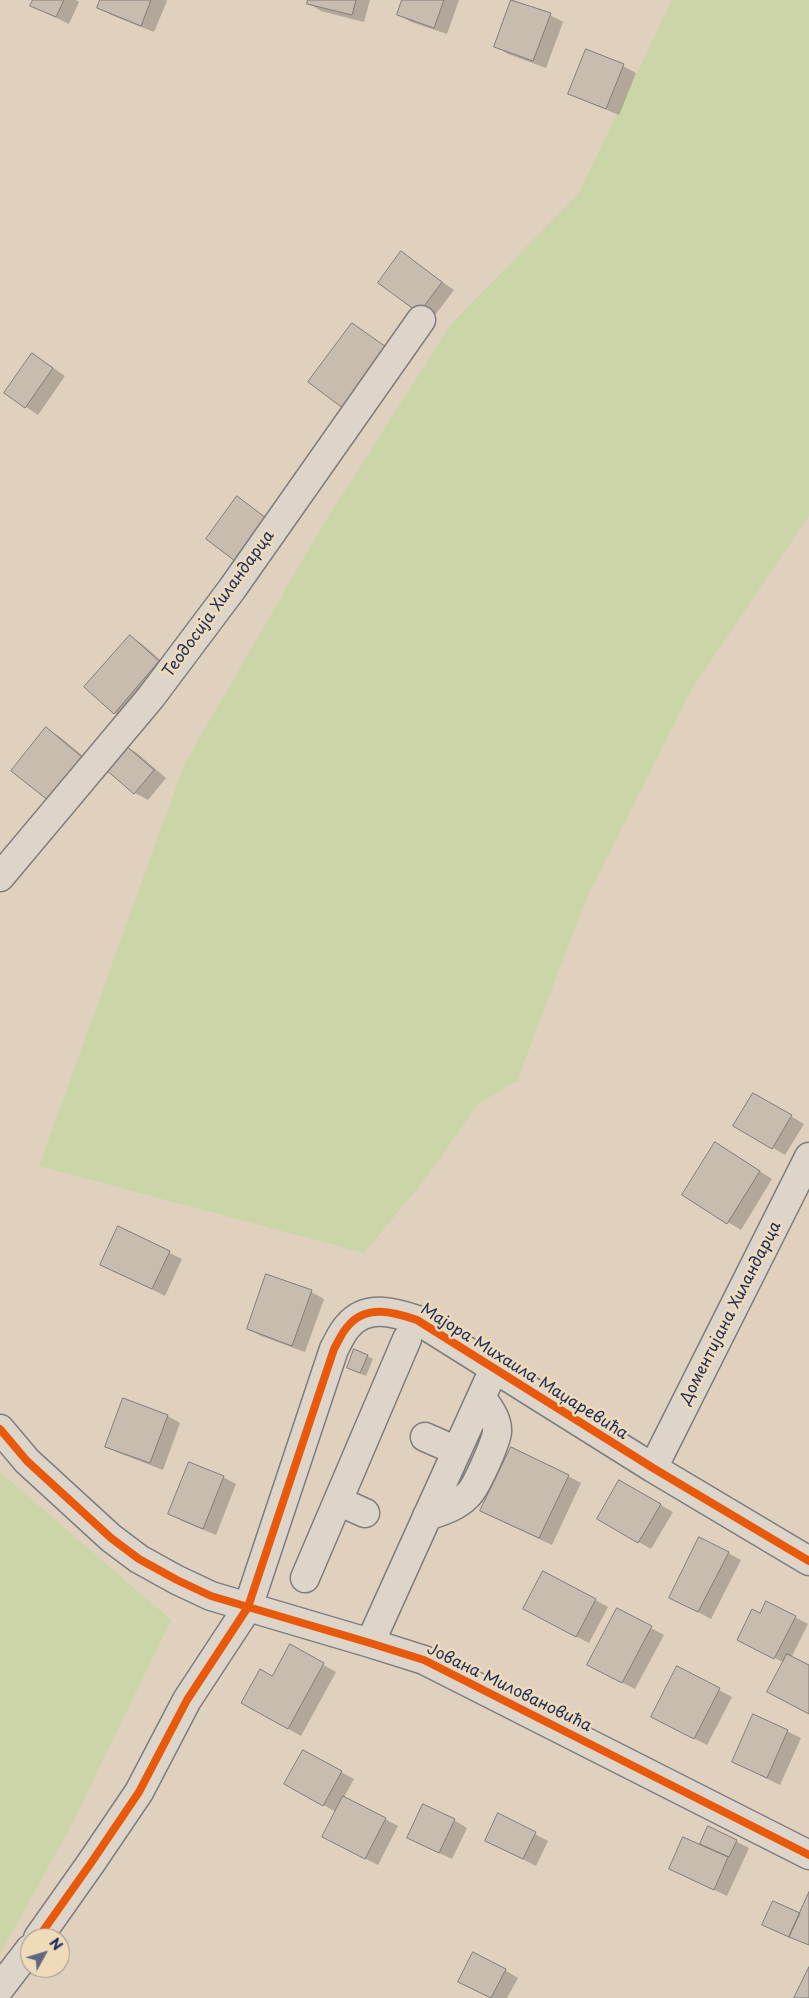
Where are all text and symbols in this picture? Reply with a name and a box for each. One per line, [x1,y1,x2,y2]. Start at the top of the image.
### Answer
street label: Теодосија Хиландарца [159,527,279,681]
street label: Доментијана Хиландарца [676,1218,786,1408]
street label: Мајора Михаила Маџаревића [417,1300,631,1444]
street label: Јована Миловановића [423,1640,595,1736]
north arrow [20,1928,70,1978]
text: N [45,1933,68,1955]

